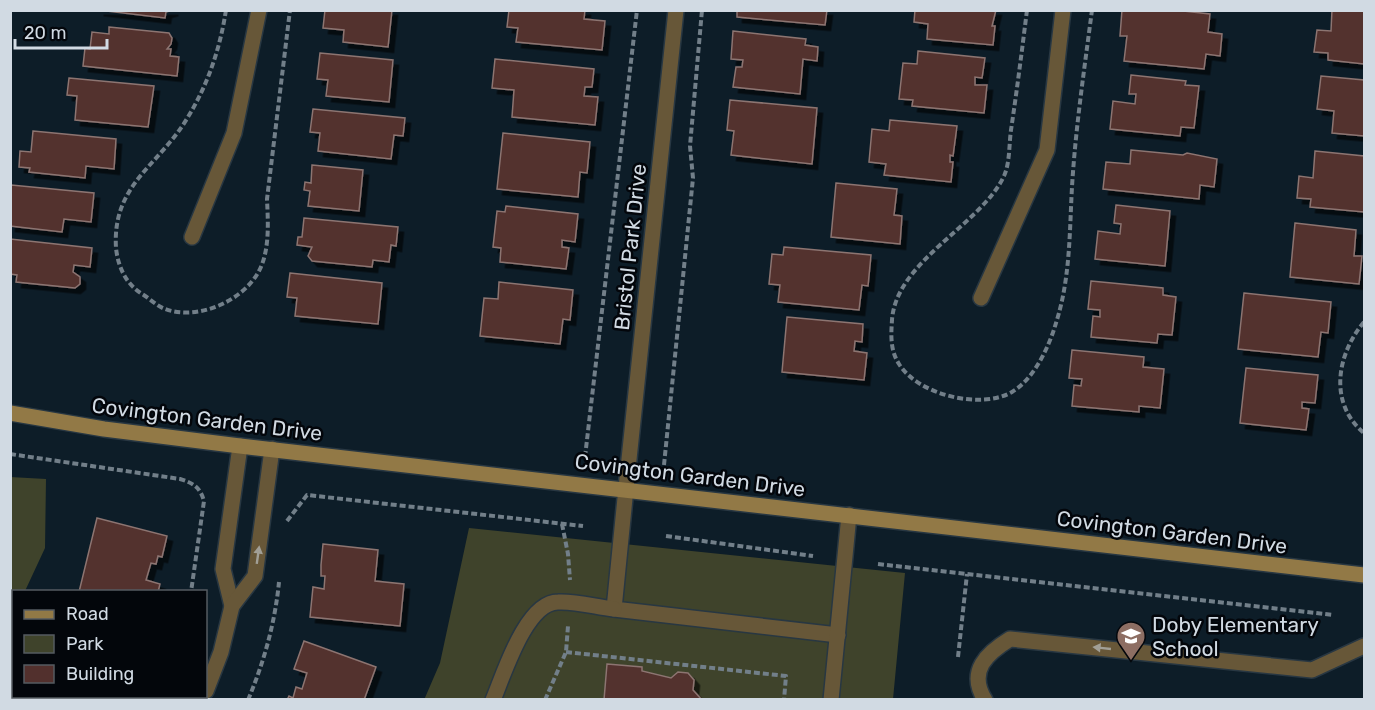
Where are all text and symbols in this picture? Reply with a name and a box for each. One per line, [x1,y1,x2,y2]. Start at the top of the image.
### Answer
scale bar [15,12,106,50]
text: 20 m [24,22,66,44]
street label: Bristol Park Drive [609,162,651,332]
street label: Covington Garden Drive [90,392,324,446]
street label: Covington Garden Drive [573,448,807,502]
street label: Covington Garden Drive [1055,505,1289,559]
one-way arrow [253,546,262,565]
legend [12,590,207,698]
text: Road [66,603,109,625]
place label: Doby Elementary School [1152,612,1319,661]
school or university icon: Doby Elementary School [1115,620,1147,662]
text: Park [66,633,104,655]
one-way arrow [1092,643,1111,653]
text: Building [66,663,134,685]

